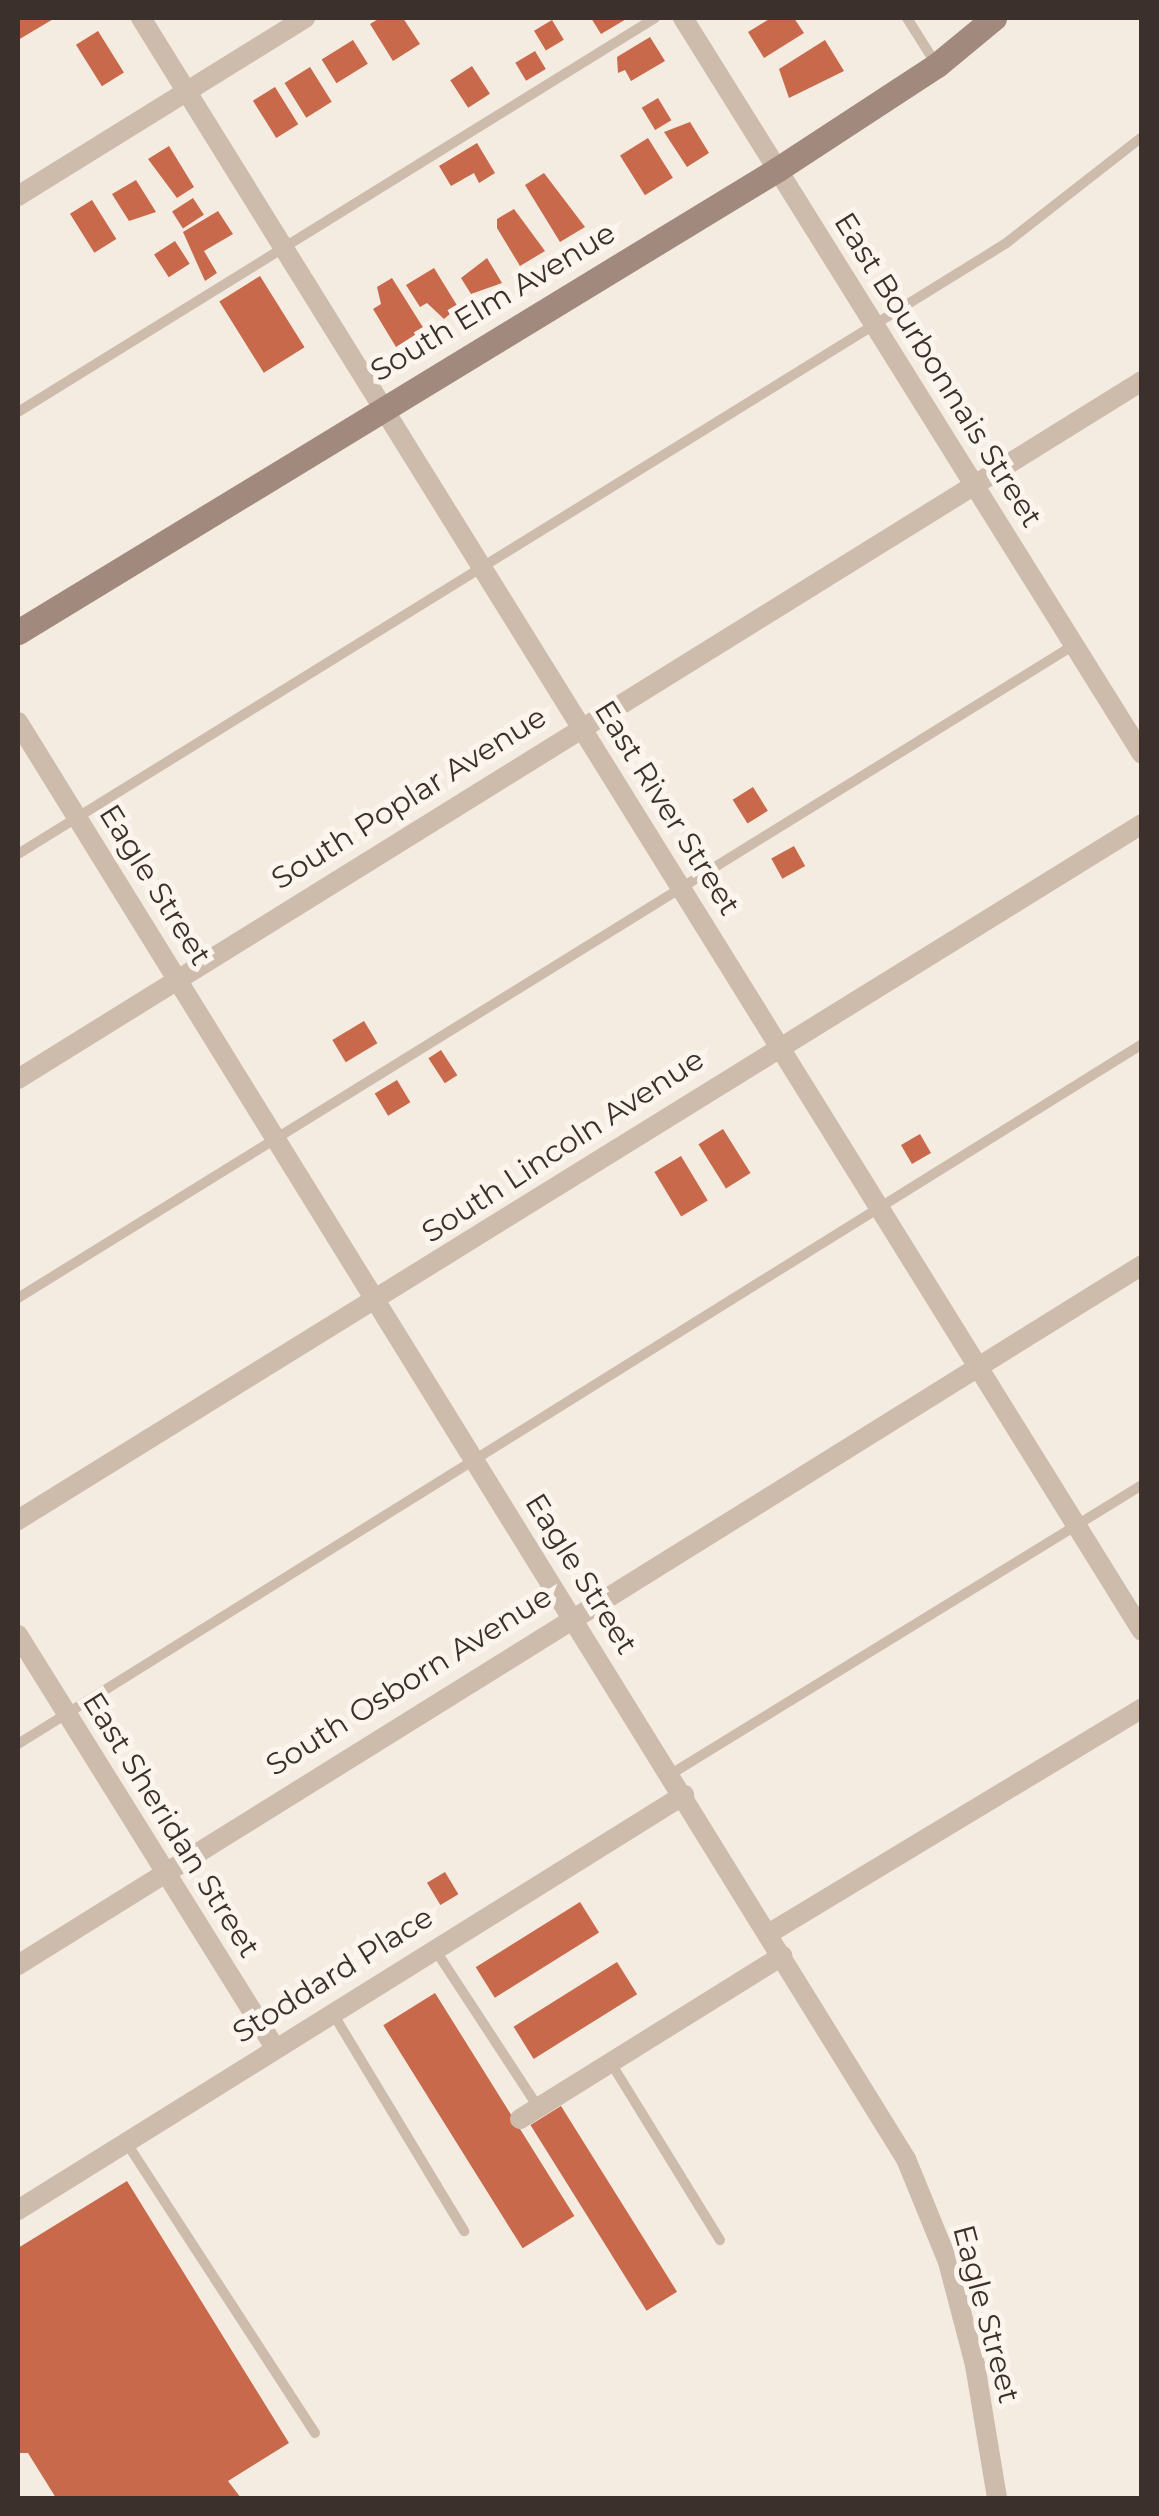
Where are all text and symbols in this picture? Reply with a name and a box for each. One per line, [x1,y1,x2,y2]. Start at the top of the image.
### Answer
street label: East Bourbonnais Street [826,206,1050,534]
street label: South Elm Avenue [364,215,622,389]
street label: East River Street [586,694,748,922]
street label: South Poplar Avenue [265,699,553,897]
street label: Eagle Street [91,798,219,972]
street label: South Lincoln Avenue [415,1041,711,1251]
street label: Eagle Street [517,1487,645,1661]
street label: South Osborn Avenue [260,1578,558,1784]
street label: East Sheridan Street [75,1686,267,1964]
street label: Stoddard Place [226,1899,440,2051]
street label: Eagle Street [945,2221,1027,2407]

